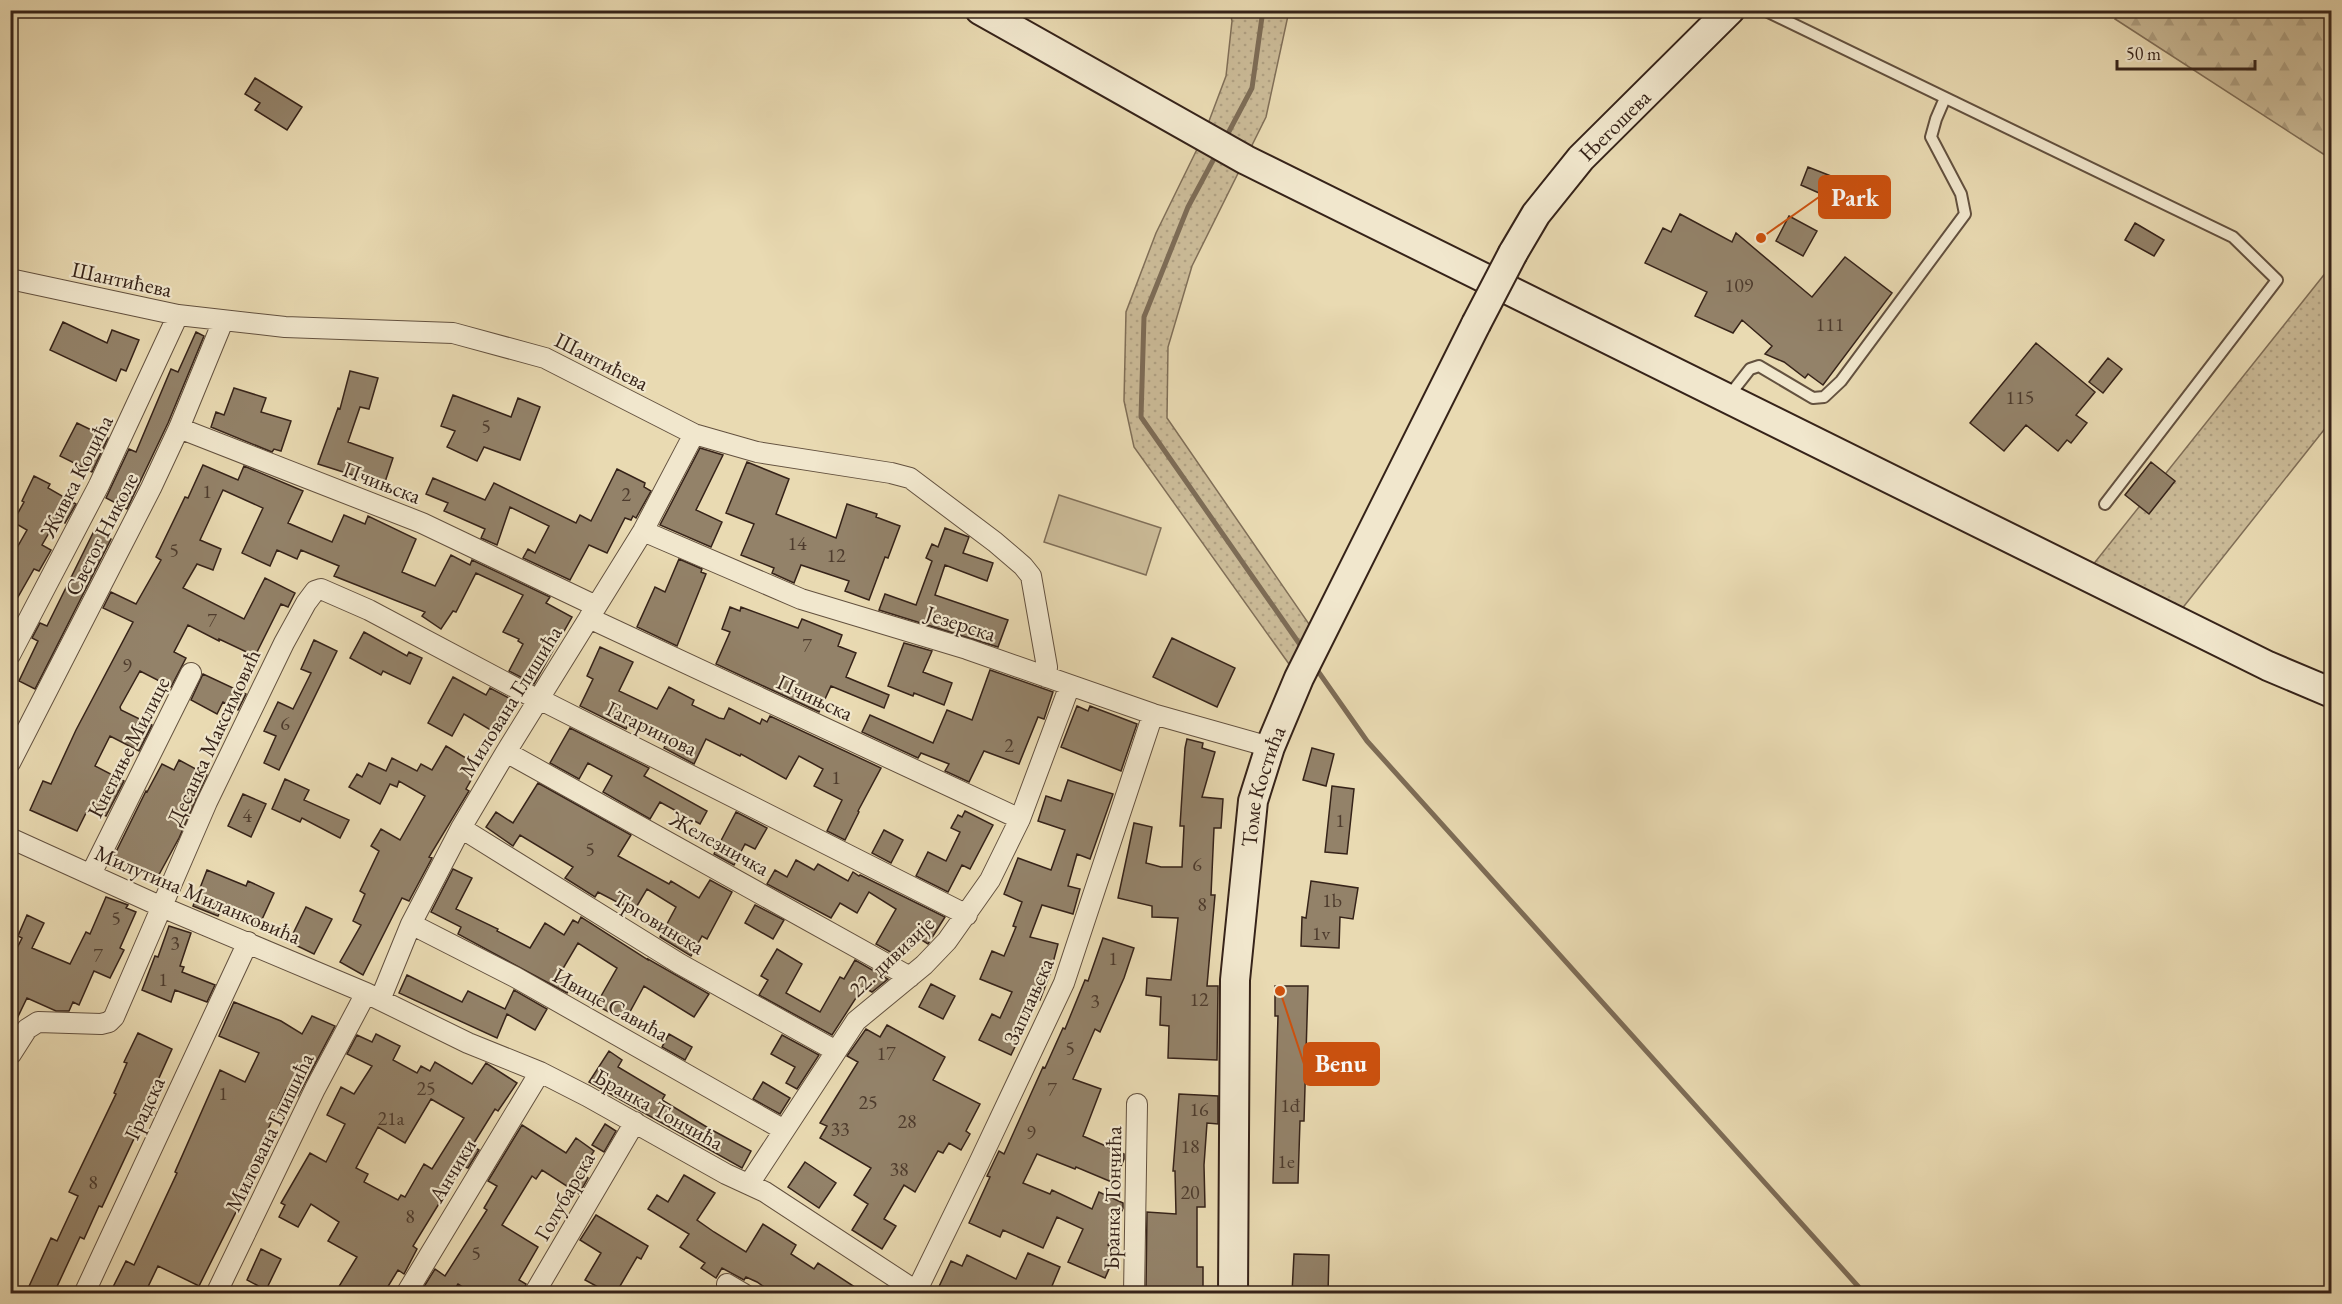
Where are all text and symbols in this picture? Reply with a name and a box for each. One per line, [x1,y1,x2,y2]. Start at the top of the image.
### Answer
scale bar [2117,33,2255,71]
text: 50 m [2126,42,2161,65]
street label: Његошева [1572,83,1657,167]
callout: Park [1819,176,1890,218]
text: Park [1831,182,1880,213]
street label: Шантићева [69,255,175,304]
house number: 109 [1725,272,1754,298]
house number: 111 [1816,311,1844,337]
street label: Шантићева [550,325,654,398]
house number: 115 [2006,384,2034,410]
street label: Живка Коцића [33,410,120,543]
house number: 5 [481,413,491,439]
street label: Пчињска [339,454,425,511]
street label: Светог Николе [58,467,145,601]
house number: 1 [202,478,212,504]
house number: 2 [621,481,631,507]
house number: 14 [787,530,807,556]
house number: 5 [169,537,179,563]
house number: 12 [826,542,846,568]
street label: Језерска [920,598,1000,648]
house number: 7 [207,607,217,633]
street label: Милована Глишића [452,620,569,782]
house number: 7 [802,632,812,658]
street label: Десанка Максимовић [160,644,267,830]
house number: 9 [122,652,132,678]
street label: Пчињска [772,667,858,728]
street label: Кнегиње Милице [80,671,177,823]
street label: Гагаринова [601,694,702,763]
house number: 6 [280,710,290,736]
street label: Томе Костића [1234,721,1292,849]
house number: 2 [1004,732,1014,758]
house number: 1 [831,764,841,790]
house number: 4 [242,802,252,828]
street label: Железничка [664,804,775,883]
house number: 1 [1335,807,1345,833]
house number: 5 [585,836,595,862]
street label: Милутина Миланковића [90,838,306,951]
house number: 6 [1192,851,1202,877]
street label: Трговинска [607,884,710,961]
house number: 1b [1322,887,1342,913]
house number: 8 [1197,891,1207,917]
house number: 5 [111,905,121,931]
street label: 22. дивизије [842,909,941,1003]
house number: 1v [1312,920,1330,946]
house number: 3 [170,930,180,956]
house number: 7 [93,942,103,968]
house number: 1 [1108,945,1118,971]
street label: Заплањска [996,953,1061,1049]
street label: Ивице Савића [548,961,674,1048]
house number: 1 [158,966,168,992]
house number: 12 [1189,986,1209,1012]
house number: 3 [1090,988,1100,1014]
house number: 5 [1065,1035,1075,1061]
house number: 17 [876,1040,896,1066]
callout: Benu [1304,1043,1379,1085]
street label: Милована Глишића [218,1048,321,1216]
text: Benu [1315,1048,1368,1079]
street label: Бранка Тончића [589,1062,729,1157]
street label: Градска [117,1072,172,1144]
house number: 25 [416,1075,436,1101]
house number: 7 [1047,1076,1057,1102]
house number: 1 [218,1080,228,1106]
house number: 25 [858,1089,878,1115]
house number: 1đ [1280,1092,1301,1118]
house number: 16 [1189,1096,1209,1122]
house number: 21a [377,1105,405,1131]
house number: 28 [897,1108,917,1134]
house number: 33 [830,1116,850,1142]
house number: 9 [1026,1119,1036,1145]
street label: Бранка Тончића [1097,1126,1128,1270]
street label: Анчики [421,1132,483,1209]
house number: 18 [1180,1133,1200,1159]
street label: Голубарска [527,1147,602,1246]
house number: 1e [1277,1148,1295,1174]
house number: 38 [889,1156,909,1182]
house number: 8 [88,1169,98,1195]
house number: 20 [1180,1179,1200,1205]
house number: 8 [405,1203,415,1229]
house number: 5 [471,1240,481,1266]

